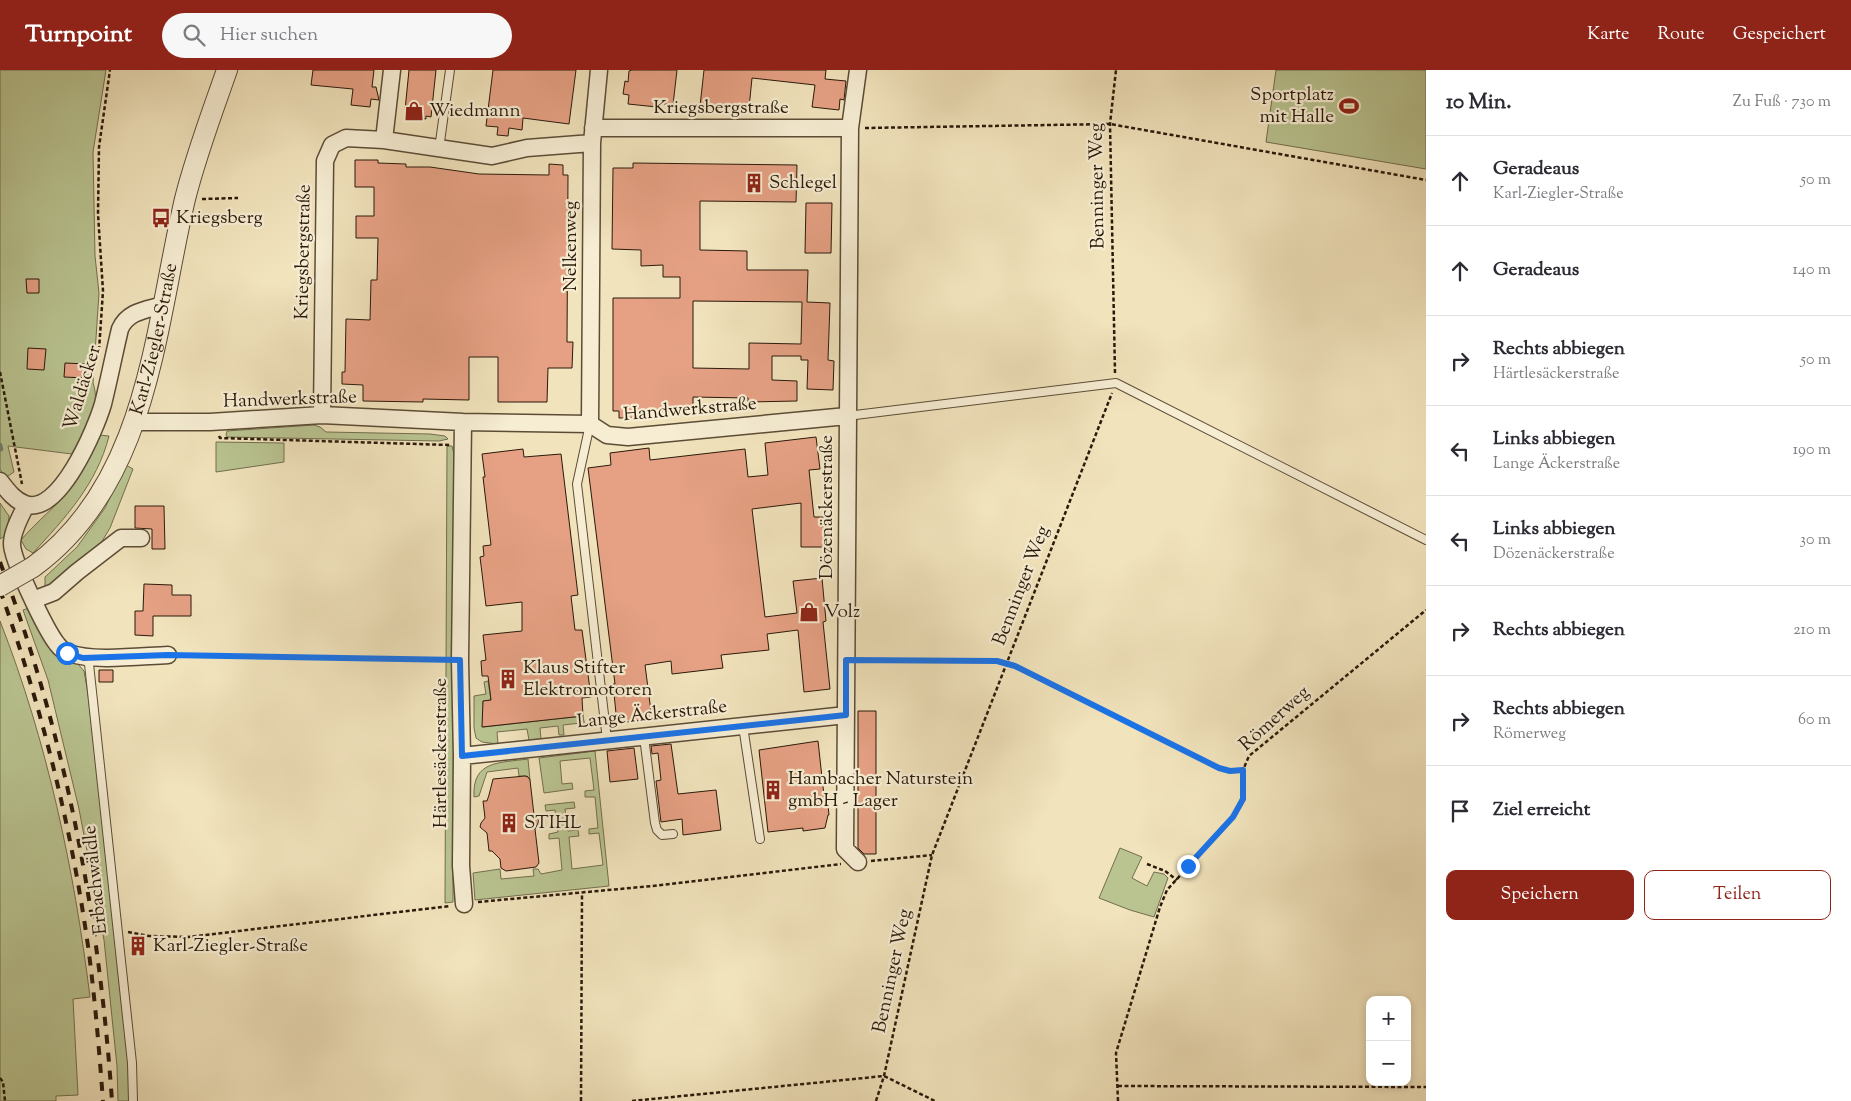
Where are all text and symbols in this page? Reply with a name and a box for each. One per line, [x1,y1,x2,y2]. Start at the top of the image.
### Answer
search box [162,13,512,58]
text: Turnpoint [25,18,132,52]
icon: search [180,21,208,49]
text: Hier suchen [220,22,318,49]
text: Karte [1587,22,1630,48]
text: Route [1658,22,1705,48]
text: Gespeichert [1733,22,1826,48]
place label: Sportplatz mit Halle [1250,82,1334,131]
text: 10 Min. [1446,88,1511,118]
text: Zu Fuß · 730 m [1733,91,1831,114]
street label: Kriegsbergstraße [653,95,789,122]
sports icon: Sportplatz mit Halle [1338,95,1360,117]
place label: Wiedmann [429,98,521,125]
shop icon: Wiedmann [403,100,425,122]
street label: Benninger Weg [1083,123,1113,249]
text: Geradeaus [1493,156,1579,183]
icon: ahead [1446,167,1474,195]
text: 50 m [1800,169,1831,192]
place label: Schlegel [769,170,837,197]
building icon: Schlegel [743,172,765,194]
text: Karl-Ziegler-Straße [1493,183,1624,206]
street label: Kriegsbergstraße [289,184,319,320]
street label: Nelkenweg [558,201,585,291]
place label: Kriegsberg [176,205,263,232]
bus stop icon: Kriegsberg [150,207,172,229]
icon: ahead [1446,257,1474,285]
text: Geradeaus [1493,257,1579,284]
text: 140 m [1793,259,1831,282]
street label: Karl-Ziegler-Straße [124,261,185,419]
text: Rechts abbiegen [1493,336,1625,363]
street label: Waldäcker [57,342,109,434]
icon: right [1446,347,1474,375]
text: 50 m [1800,349,1831,372]
text: Härtlesäckerstraße [1493,363,1620,386]
street label: Handwerkstraße [223,384,358,416]
street label: Handwerkstraße [622,391,758,429]
text: Links abbiegen [1493,426,1616,453]
street label: Dözenäckerstraße [814,435,841,579]
icon: left [1446,437,1474,465]
text: 190 m [1793,439,1831,462]
text: Lange Äckerstraße [1493,453,1620,476]
text: Links abbiegen [1493,516,1616,543]
street label: Benninger Weg [987,522,1057,650]
icon: left [1446,527,1474,555]
text: 30 m [1800,529,1831,552]
text: Dözenäckerstraße [1493,543,1615,566]
place label: Volz [824,599,860,626]
shop icon: Volz [798,601,820,623]
icon: right [1446,617,1474,645]
text: Rechts abbiegen [1493,617,1625,644]
text: 210 m [1793,619,1831,642]
route start [56,642,79,665]
place label: Klaus Stifter Elektromotoren [523,655,652,704]
building icon: Klaus Stifter Elektromotoren [497,668,519,690]
street label: Härtlesäckerstraße [428,678,455,828]
street label: Römerweg [1234,680,1316,758]
street label: Lange Äckerstraße [575,694,729,736]
text: Rechts abbiegen [1493,696,1625,723]
icon: right [1446,707,1474,735]
text: 60 m [1798,709,1831,732]
text: Römerweg [1493,723,1566,746]
place label: Hambacher Naturstein gmbH - Lager [788,766,973,815]
building icon: Hambacher Naturstein gmbH - Lager [762,779,784,801]
icon: arrive [1446,797,1474,825]
text: Ziel erreicht [1493,797,1590,824]
place label: STIHL [524,810,582,837]
building icon: STIHL [498,812,520,834]
street label: Erbachwäldle [77,824,115,936]
route end [1177,855,1200,878]
button: Speichern [1446,870,1634,920]
button: Teilen [1644,870,1831,920]
street label: Benninger Weg [867,906,919,1036]
place label: Karl-Ziegler-Straße [153,933,308,960]
building icon: Karl-Ziegler-Straße [127,935,149,957]
map controls [1366,996,1411,1086]
button: + [1366,996,1411,1041]
button: − [1366,1041,1411,1086]

